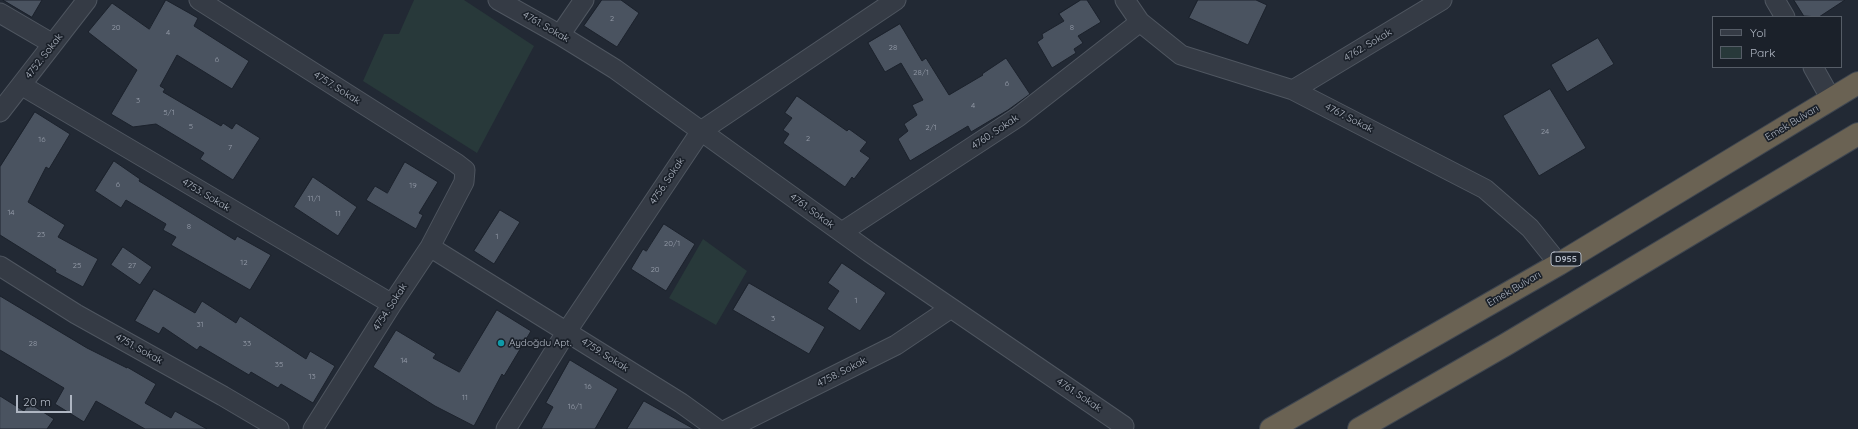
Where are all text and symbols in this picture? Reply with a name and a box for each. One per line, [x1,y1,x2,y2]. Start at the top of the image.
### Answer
street label: 4761. Sokak [521,9,571,45]
house number: 2 [610,14,614,24]
legend [1712,16,1842,68]
house number: 20 [111,23,121,33]
house number: 8 [1070,23,1074,33]
text: Yol [1750,25,1766,40]
street label: 4762. Sokak [1342,26,1394,64]
house number: 4 [166,28,170,38]
street label: 4752. Sokak [23,31,65,81]
house number: 28 [889,43,897,53]
text: Park [1750,45,1775,60]
house number: 6 [215,55,219,65]
house number: 28/1 [913,68,929,78]
street label: 4757. Sokak [311,69,363,107]
house number: 6 [1005,79,1009,89]
house number: 3 [136,96,140,106]
house number: 4 [971,101,975,111]
street label: 4767. Sokak [1323,101,1375,135]
street label: Emek Bulvarı [1763,102,1821,144]
house number: 5/1 [163,108,175,118]
street label: 4760. Sokak [969,112,1021,152]
house number: 5 [189,122,193,132]
house number: 2/1 [925,123,937,133]
house number: 24 [1541,127,1549,137]
house number: 2 [806,134,810,144]
house number: 16 [38,135,46,145]
house number: 7 [228,143,232,153]
street label: 4756. Sokak [647,155,687,207]
street label: 4753. Sokak [180,176,232,214]
house number: 6 [116,180,120,190]
house number: 19 [409,181,417,191]
street label: 4761. Sokak [788,191,836,231]
house number: 11/1 [307,194,321,204]
house number: 14 [7,208,15,218]
house number: 11 [335,209,341,219]
house number: 8 [187,222,191,232]
house number: 23 [37,230,45,240]
house number: 1 [496,232,498,242]
house number: 20/1 [664,239,680,249]
road number: D955 [1551,252,1581,266]
house number: 12 [240,258,248,268]
house number: 25 [73,261,81,271]
house number: 27 [128,261,136,271]
house number: 20 [650,265,660,275]
street label: Emek Bulvarı [1485,269,1543,309]
street label: 4754. Sokak [370,281,410,333]
house number: 1 [855,296,857,306]
house number: 3 [771,314,775,324]
house number: 31 [196,320,204,330]
street label: 4751. Sokak [113,331,165,367]
street label: 4759. Sokak [579,336,631,374]
place label: Aydoğdu Apt. [509,337,572,349]
marker: Aydoğdu Apt. [496,338,506,348]
house number: 28 [29,339,37,349]
house number: 33 [243,339,251,349]
street label: 4758. Sokak [815,354,869,390]
house number: 14 [400,356,408,366]
house number: 35 [275,360,283,370]
house number: 13 [308,372,316,382]
street label: 4761. Sokak [1054,376,1104,414]
house number: 16 [584,382,592,392]
scale bar [18,387,74,413]
house number: 11 [462,393,468,403]
text: 20 m [23,394,51,409]
house number: 16/1 [568,402,582,412]

